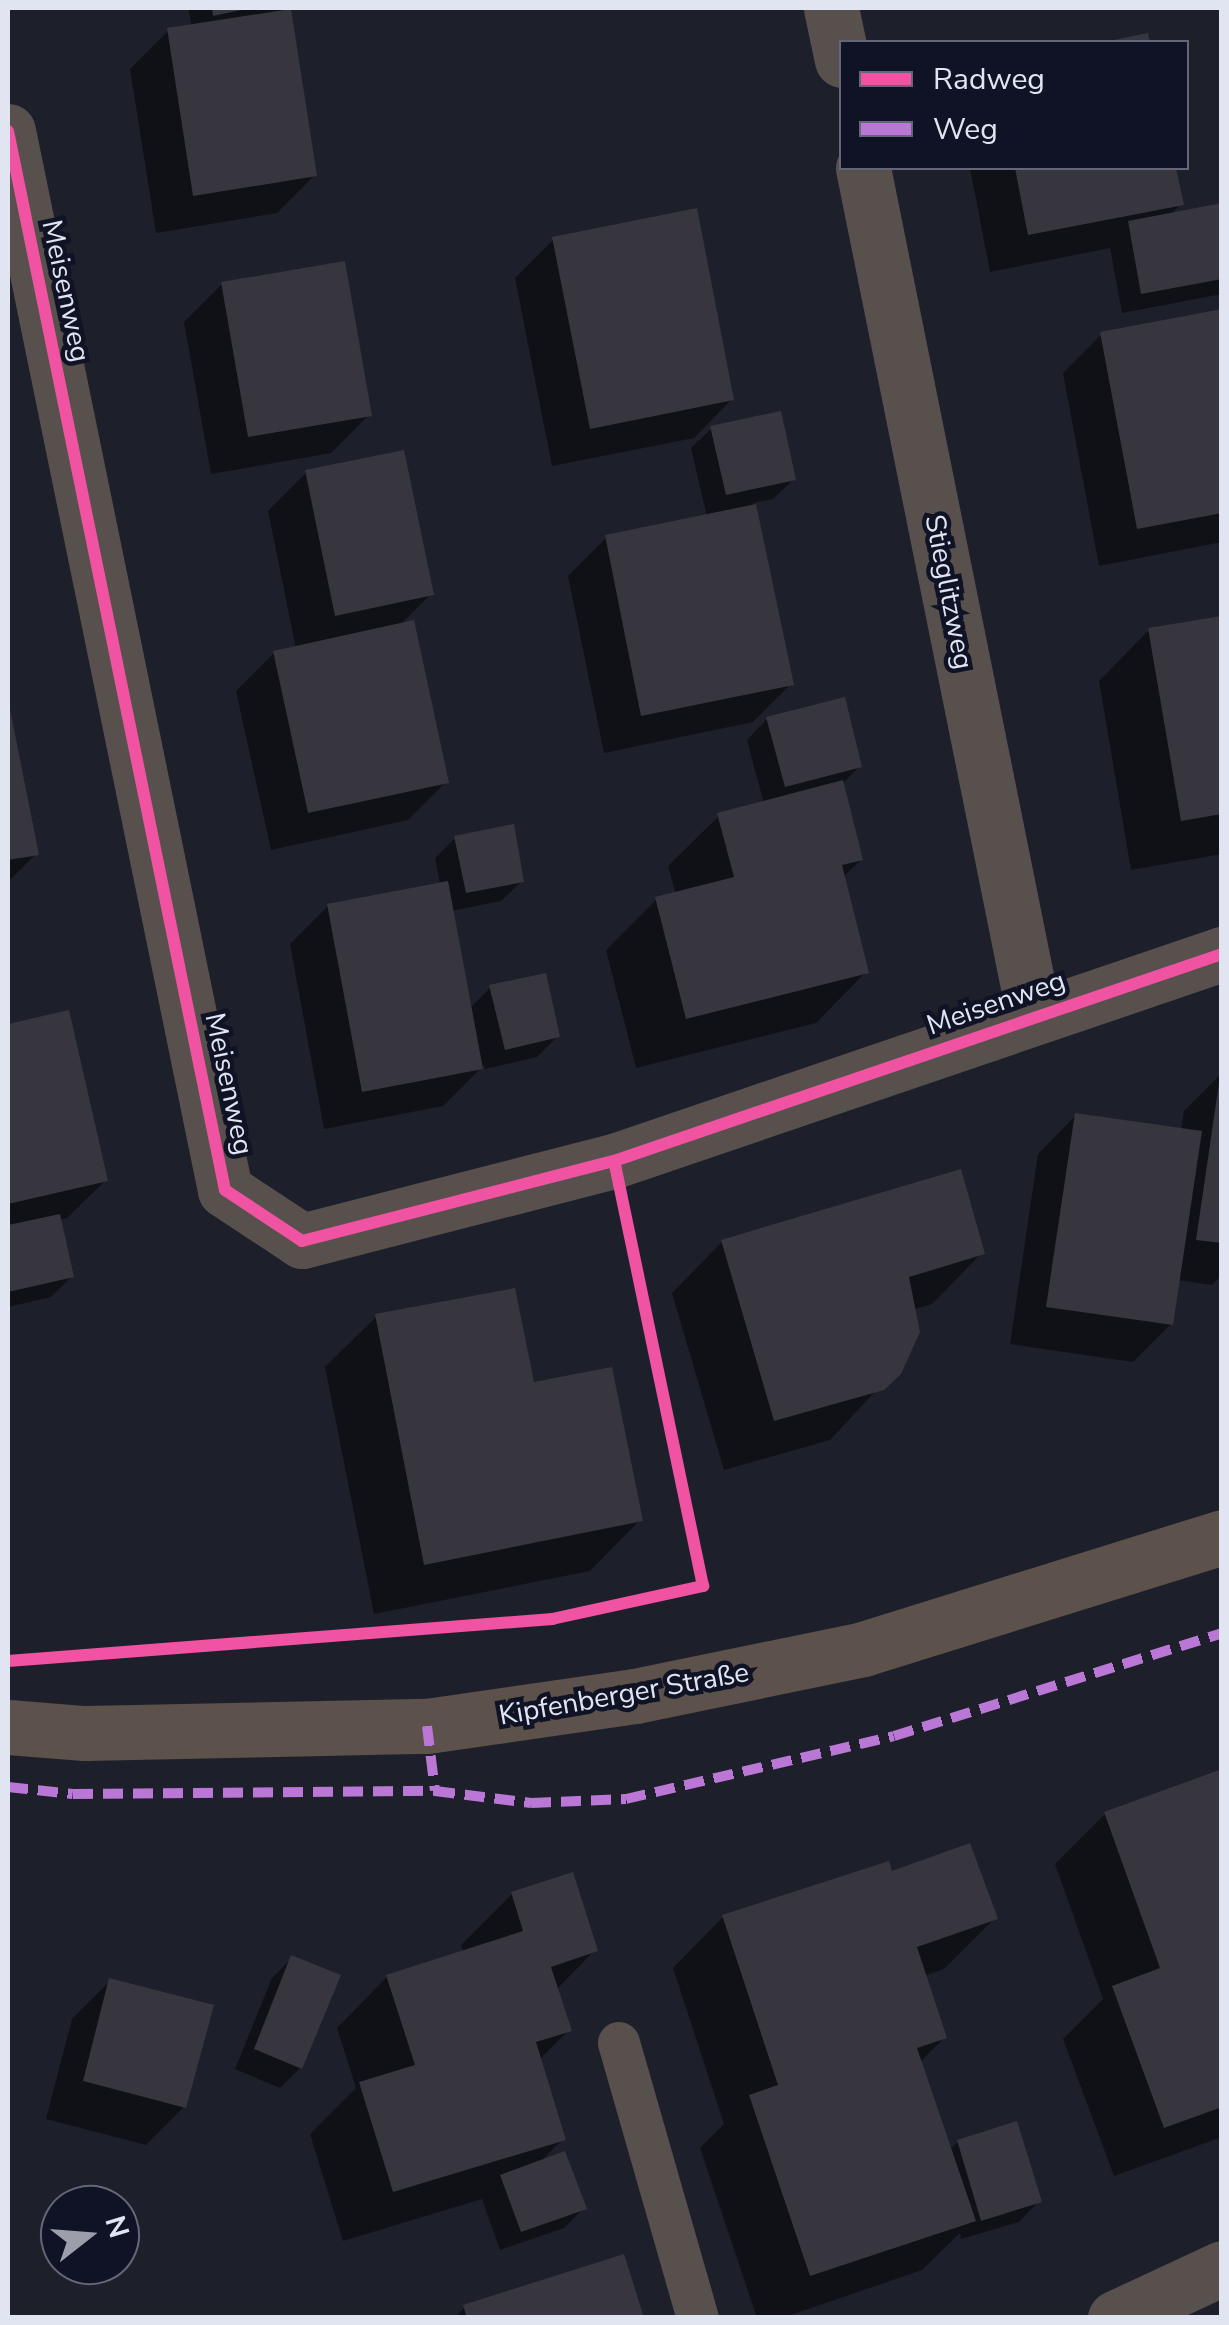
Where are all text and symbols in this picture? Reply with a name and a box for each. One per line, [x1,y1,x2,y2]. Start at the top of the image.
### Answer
legend [839,40,1189,170]
text: Radweg [933,59,1045,100]
text: Weg [933,109,998,150]
street label: Meisenweg [35,217,97,365]
street label: Stieglitzweg [918,512,980,672]
street label: Meisenweg [922,964,1070,1042]
street label: Meisenweg [198,1010,260,1158]
street label: Kipfenberger Straße [496,1655,752,1733]
north arrow [40,2185,140,2285]
text: N [96,2211,138,2242]

